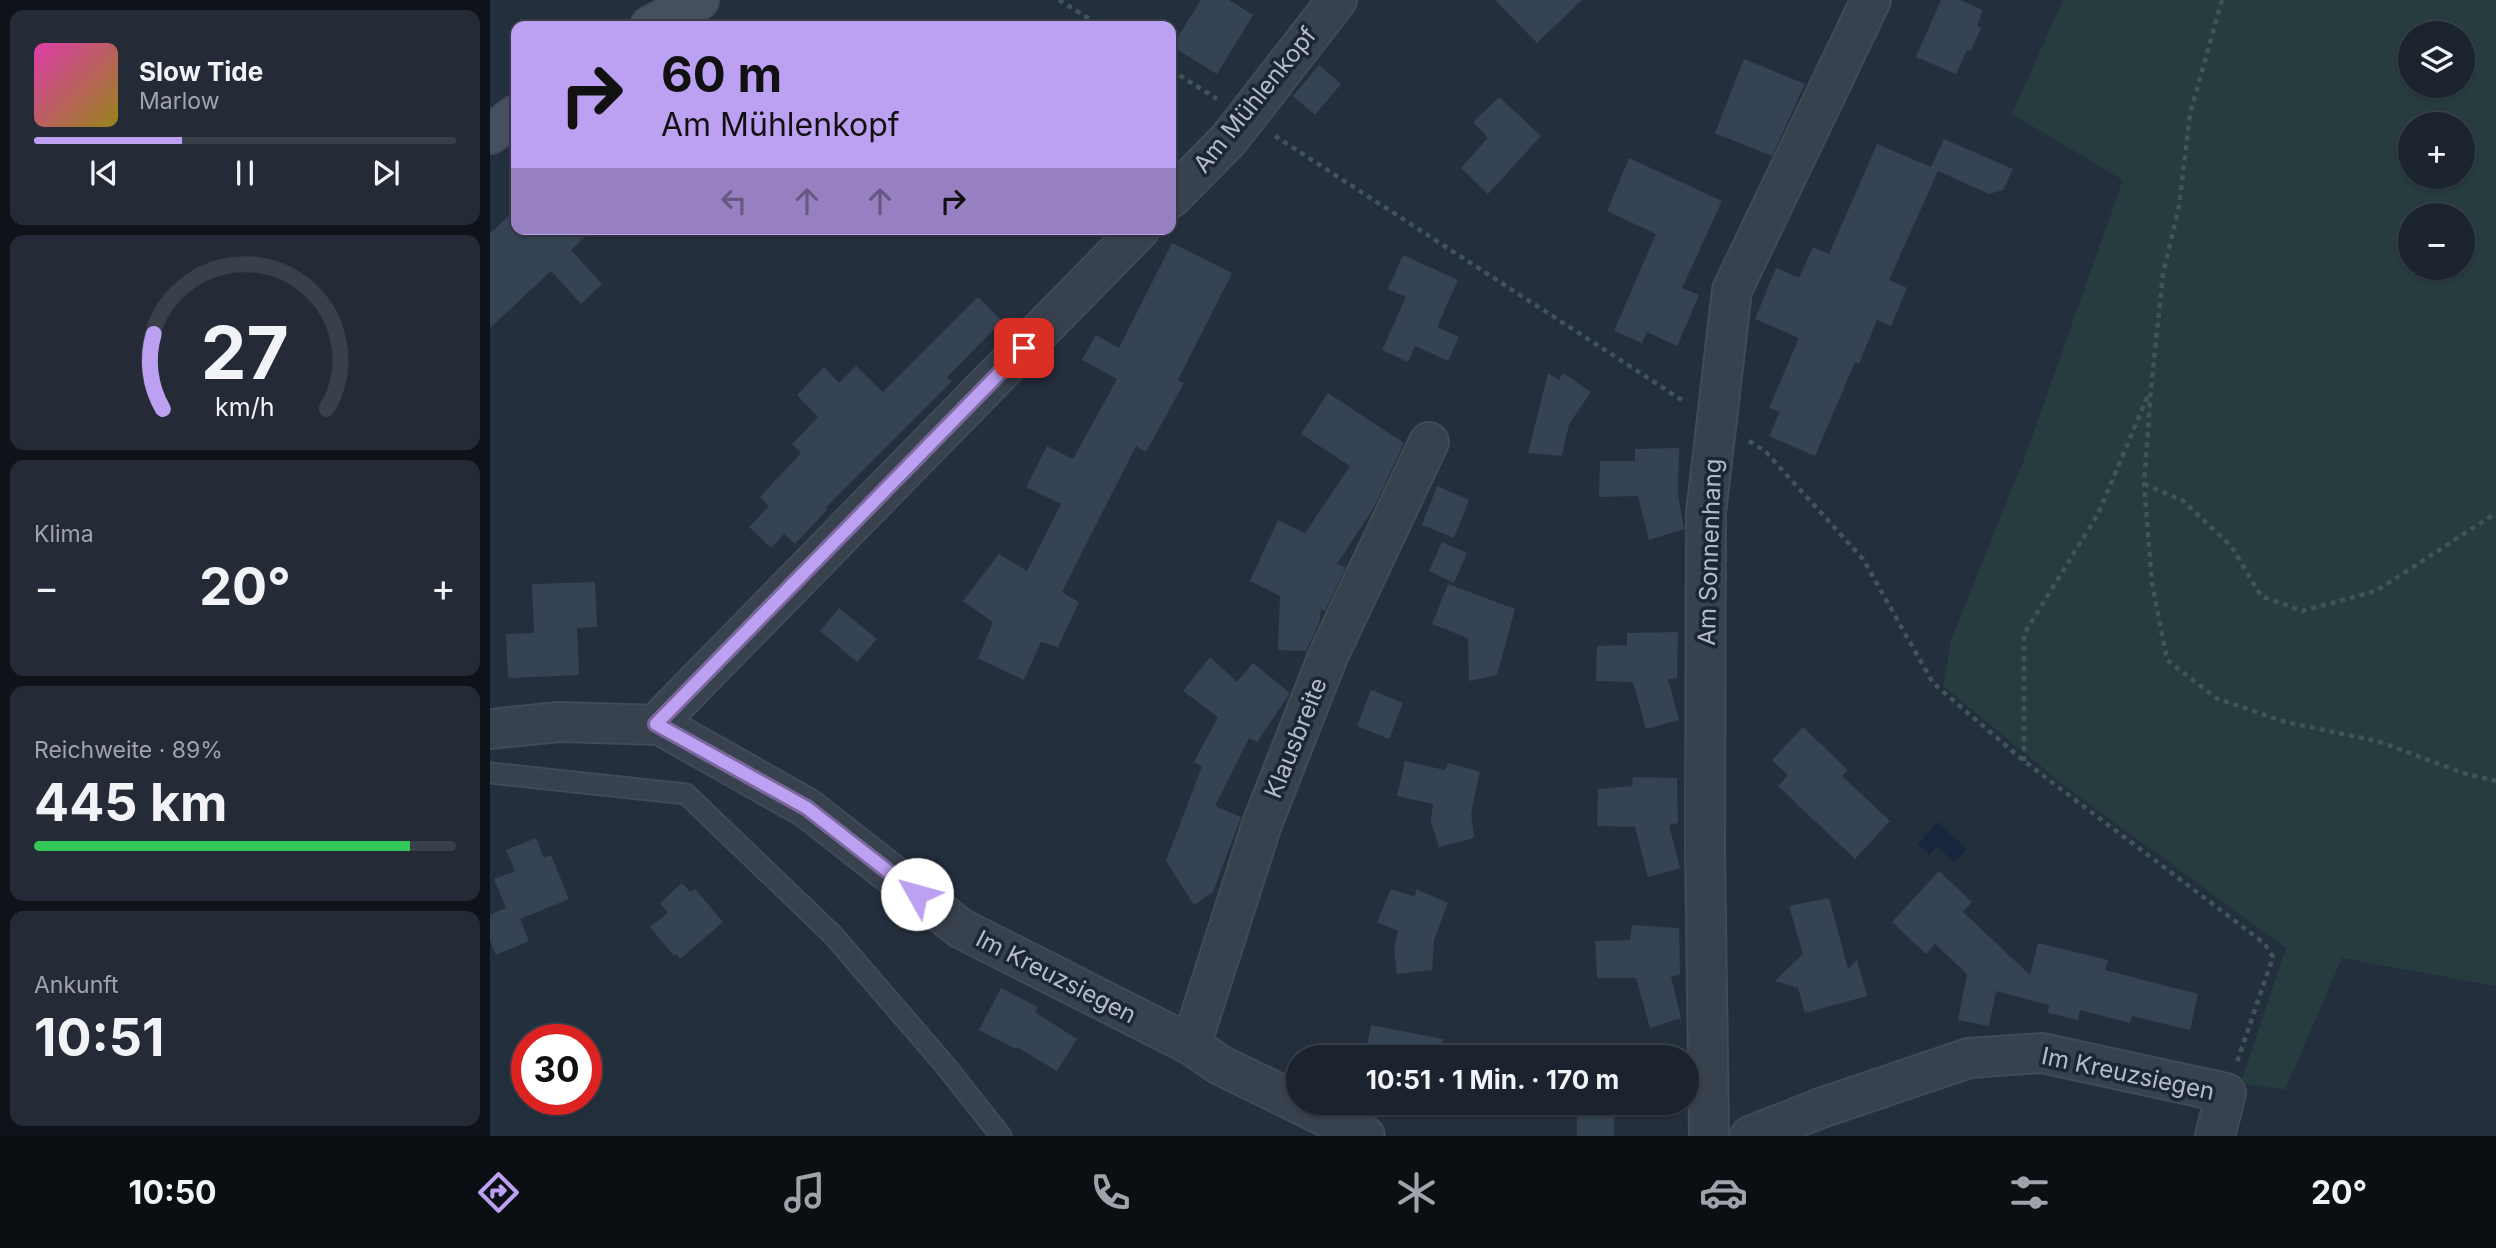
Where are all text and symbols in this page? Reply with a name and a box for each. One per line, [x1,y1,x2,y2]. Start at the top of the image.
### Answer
street label: Am Mühlenkopf [1187,21,1322,178]
map controls [2398,21,2475,280]
button: layers [2398,21,2475,98]
text: 60 m [661,45,782,104]
icon: right [546,49,637,140]
text: Slow Tide [139,56,263,87]
text: Marlow [139,87,219,115]
text: Am Mühlenkopf [661,105,900,144]
button: + [2398,112,2475,189]
icon: previous [85,154,123,192]
icon: pause [226,154,264,192]
icon: next [367,154,405,192]
icon: left [715,182,753,220]
icon: ahead [788,182,826,220]
icon: ahead [861,182,899,220]
icon: right [934,182,972,220]
button: − [2398,203,2475,280]
text: 27 [201,308,289,397]
pin [994,318,1054,378]
icon: arrive [1005,329,1043,367]
text: km/h [215,392,275,422]
street label: Am Sonnenhang [1692,458,1727,646]
text: Klima [34,520,94,548]
text: 20° [199,555,291,618]
text: − [34,564,59,610]
text: + [431,564,456,610]
street label: Klausbreite [1258,673,1333,802]
text: Reichweite · 89% [34,736,223,764]
text: 445 km [34,771,228,834]
position arrow [880,857,954,931]
street label: Im Kreuzsiegen [971,924,1141,1029]
text: Ankunft [34,971,119,999]
text: 10:51 [34,1006,165,1069]
speed limit sign: 30 [511,1024,602,1115]
street label: Im Kreuzsiegen [2039,1041,2217,1106]
text: 10:51 · 1 Min. · 170 m [1366,1064,1619,1095]
icon: directions [474,1168,523,1217]
icon: music [780,1168,829,1217]
icon: phone [1086,1168,1135,1217]
icon: climate [1392,1168,1441,1217]
icon: car [1699,1168,1748,1217]
icon: filters [2005,1168,2054,1217]
text: 10:50 [129,1173,217,1212]
text: 20° [2311,1173,2367,1212]

